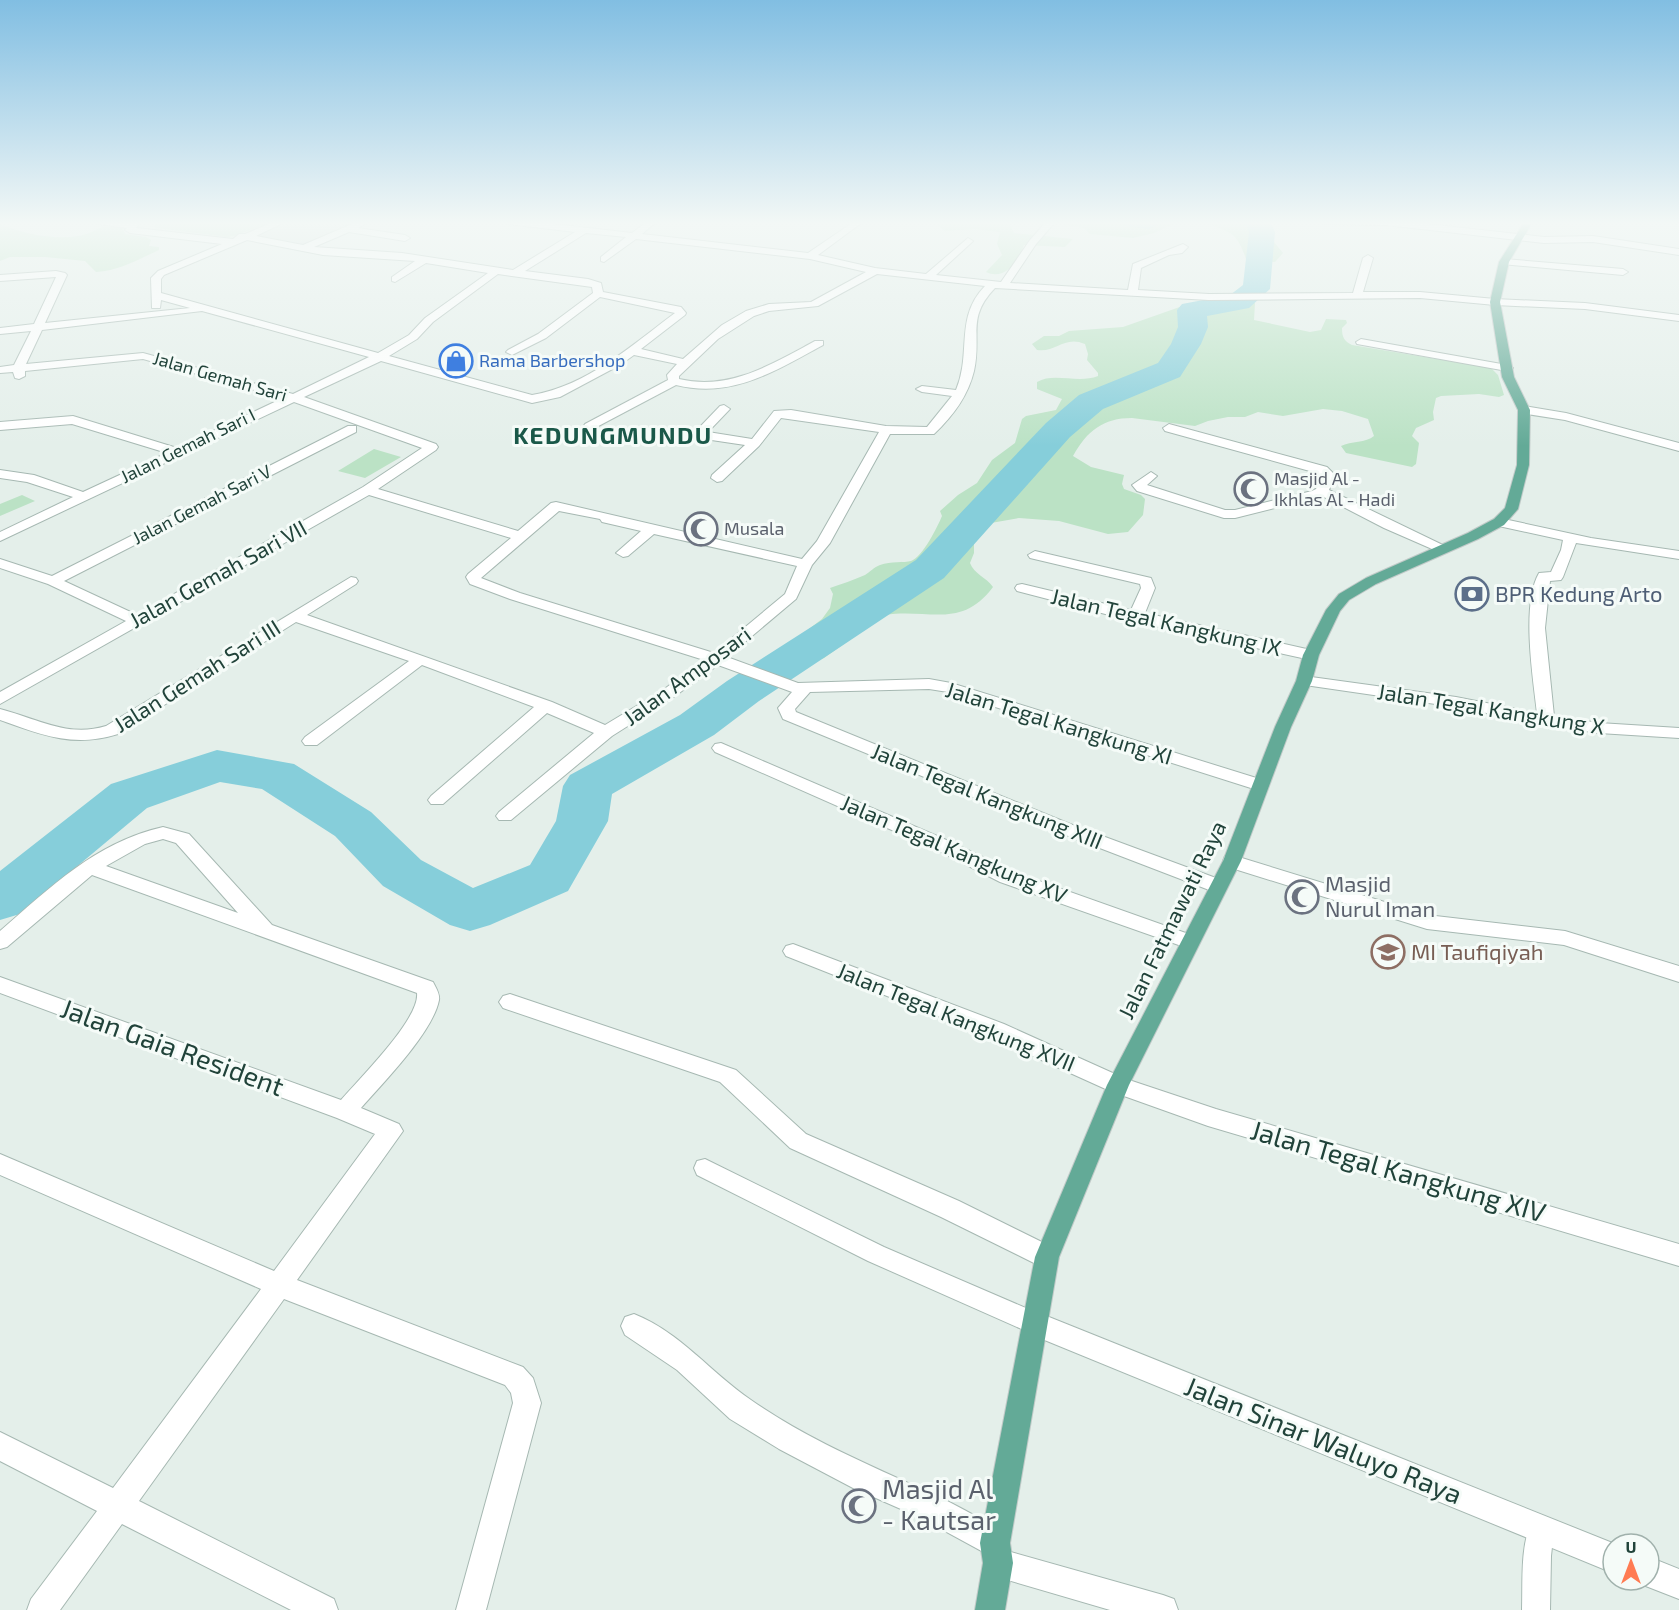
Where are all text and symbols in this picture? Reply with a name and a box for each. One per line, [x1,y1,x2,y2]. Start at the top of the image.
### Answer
shop icon: Rama Barbershop [438,343,474,379]
street label: Jalan Gemah Sari [151,346,290,406]
place label: Rama Barbershop [479,349,625,371]
street label: Jalan Gemah Sari I [117,403,259,487]
district label: KEDUNGMUNDU [513,420,713,449]
street label: Jalan Gemah Sari V [128,460,275,549]
place label: Masjid Al - Ikhlas Al - Hadi [1274,467,1395,510]
mosque icon: Masjid Al - Ikhlas Al - Hadi [1233,471,1269,507]
mosque icon: Musala [683,511,719,547]
street label: Jalan Gemah Sari VII [124,514,311,633]
place label: Musala [724,517,784,539]
bank icon: BPR Kedung Arto [1454,576,1490,612]
place label: BPR Kedung Arto [1495,580,1663,606]
street label: Jalan Tegal Kangkung IX [1048,582,1284,660]
street label: Jalan Gemah Sari III [108,613,285,737]
street label: Jalan Amposari [618,620,755,730]
street label: Jalan Tegal Kangkung XI [943,675,1176,769]
street label: Jalan Tegal Kangkung X [1376,677,1607,739]
street label: Jalan Tegal Kangkung XIII [868,737,1107,853]
street label: Jalan Tegal Kangkung XV [837,789,1072,908]
street label: Jalan Fatmawati Raya [1112,816,1230,1023]
place label: Masjid Nurul Iman [1325,870,1435,921]
mosque icon: Masjid Nurul Iman [1284,879,1320,915]
school or university icon: MI Taufiqiyah [1370,934,1406,970]
place label: MI Taufiqiyah [1411,938,1544,964]
street label: Jalan Tegal Kangkung XVII [833,956,1079,1076]
street label: Jalan Gaia Resident [57,991,289,1101]
street label: Jalan Tegal Kangkung XIV [1247,1113,1550,1229]
street label: Jalan Sinar Waluyo Raya [1180,1369,1467,1510]
place label: Masjid Al - Kautsar [882,1472,996,1535]
mosque icon: Masjid Al - Kautsar [841,1488,877,1524]
north arrow [1601,1532,1661,1592]
text: U [1626,1537,1636,1556]

